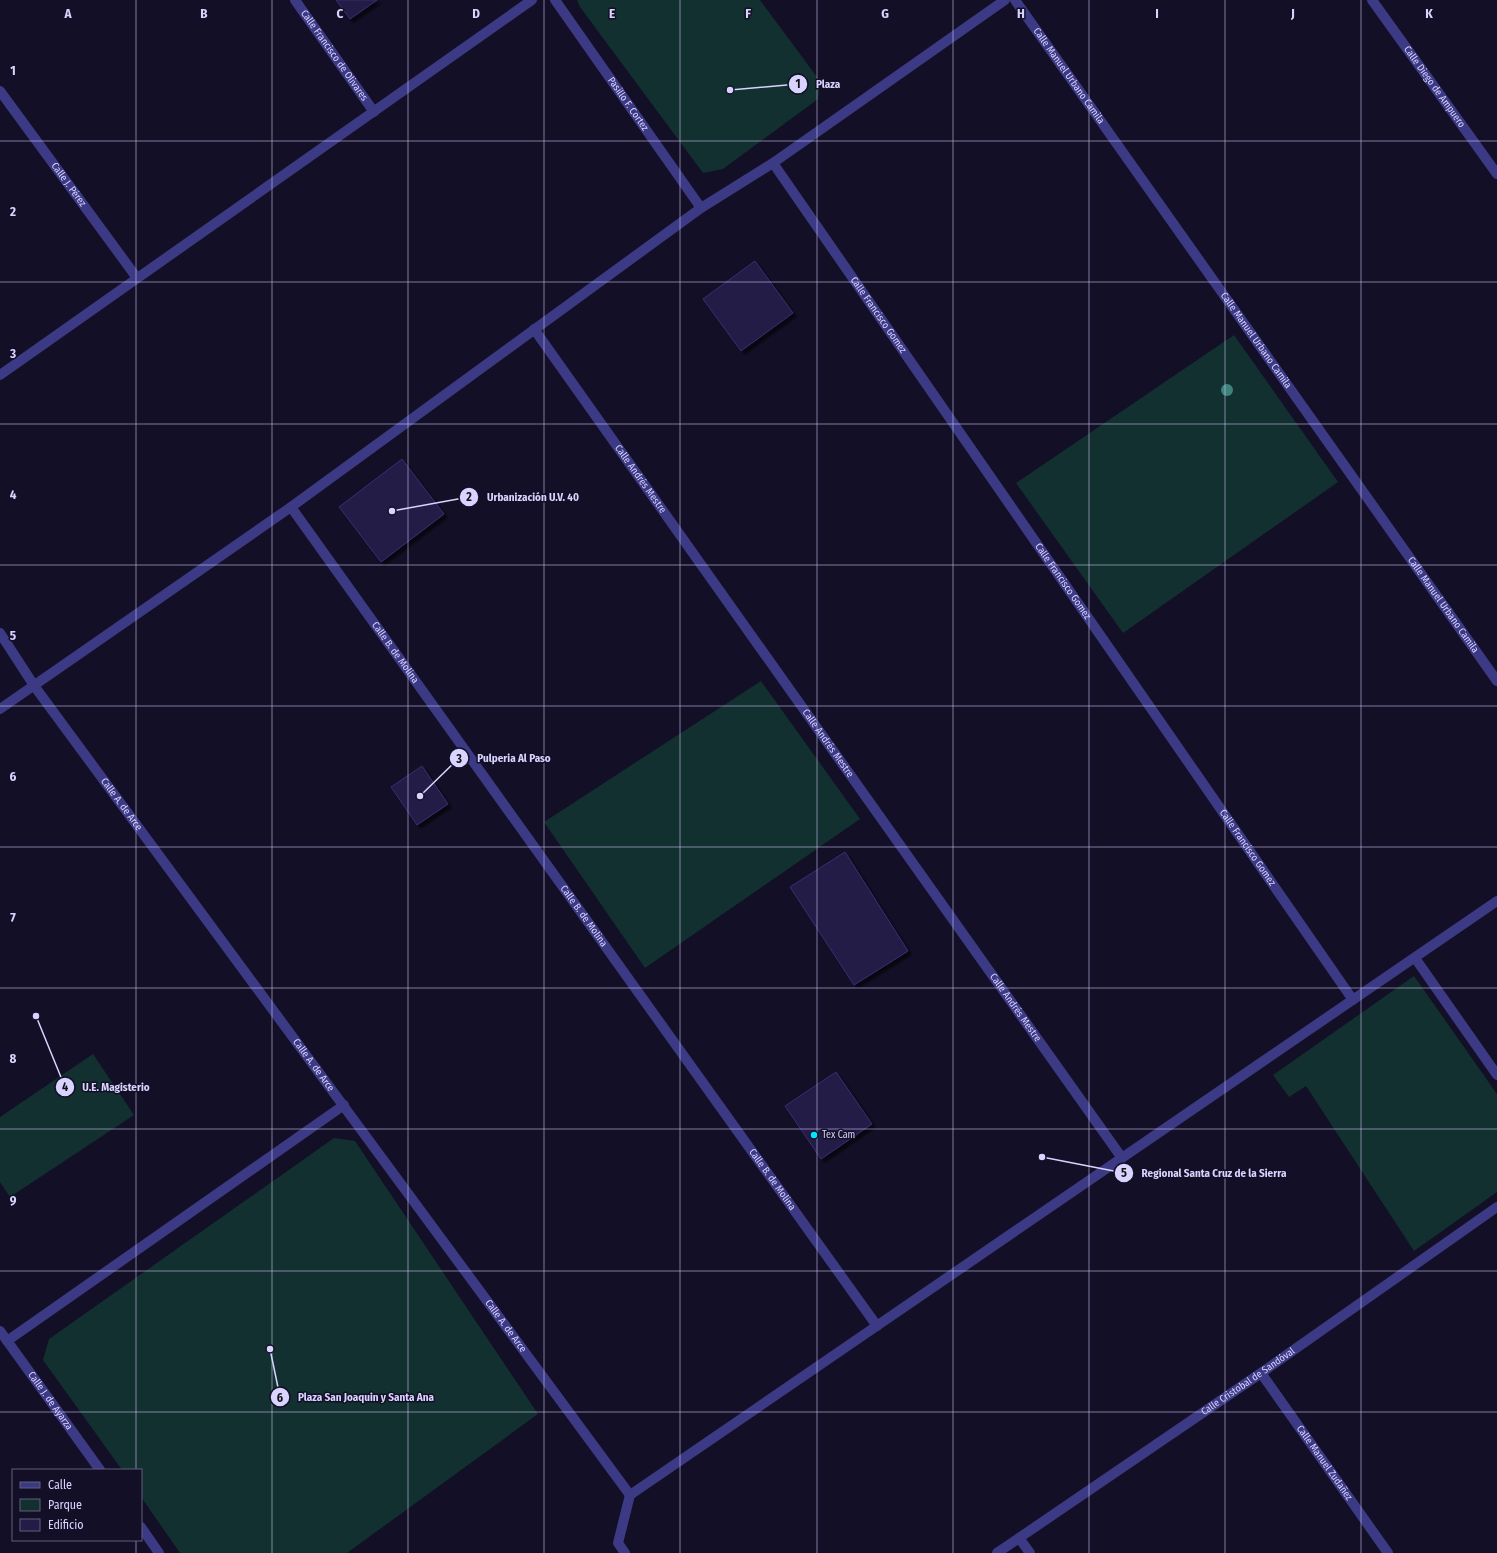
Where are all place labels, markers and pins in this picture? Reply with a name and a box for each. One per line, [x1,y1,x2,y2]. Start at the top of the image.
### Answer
callout: Plaza [788,73,848,96]
callout: Urbanización U.V. 40 [459,485,587,508]
callout: Pulperia Al Paso [449,747,559,770]
callout: U.E. Magisterio [55,1075,158,1098]
place label: Tex Cam [822,1129,855,1141]
marker: Tex Cam [809,1130,819,1140]
callout: Regional Santa Cruz de la Sierra [1114,1162,1295,1185]
callout: Plaza San Joaquin y Santa Ana [270,1386,442,1409]

